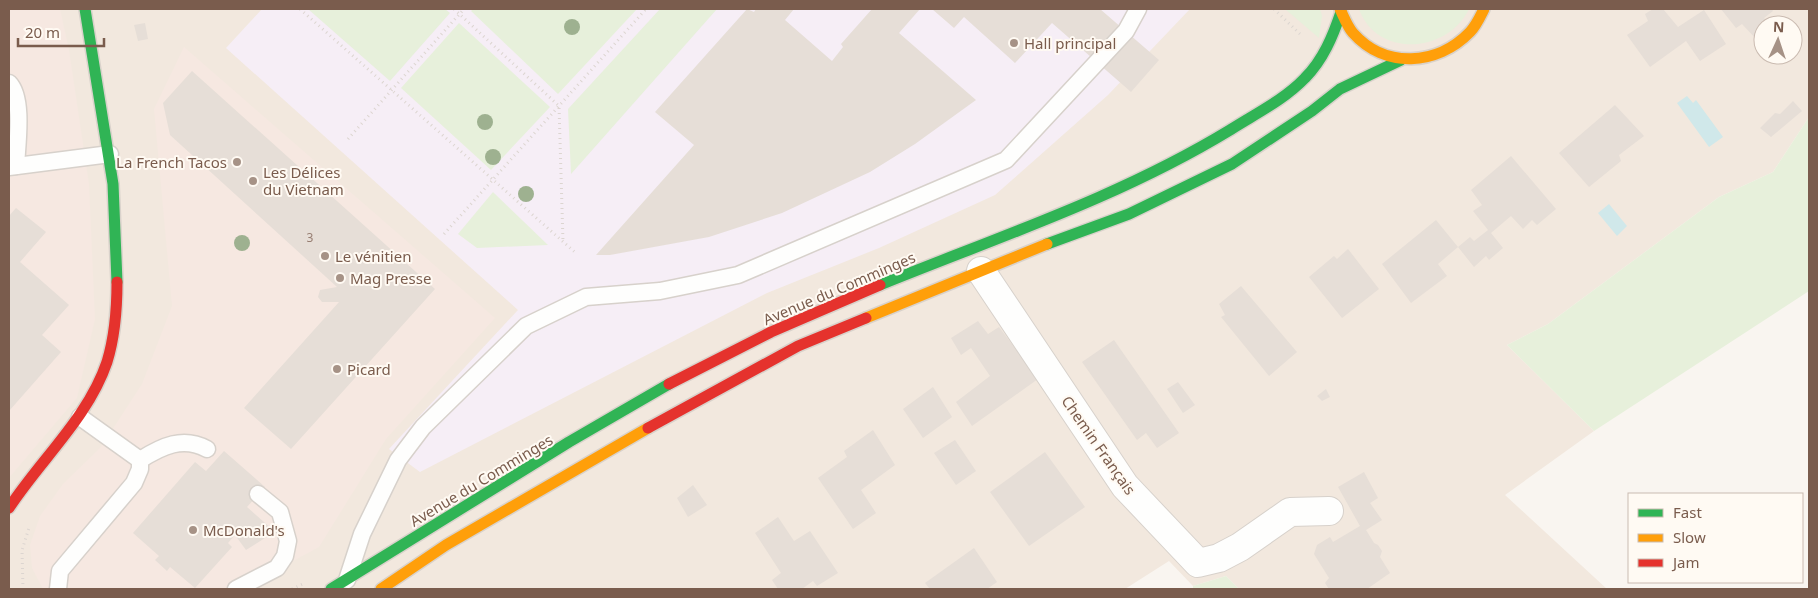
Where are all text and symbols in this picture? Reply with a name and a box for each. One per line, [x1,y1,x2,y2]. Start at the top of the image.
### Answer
scale bar [18,15,104,47]
north arrow [1753,15,1803,65]
text: N [1773,17,1785,36]
text: 20 m [25,22,60,42]
place label: Hall principal [1024,33,1116,53]
marker: Hall principal [1008,37,1020,49]
place label: La French Tacos [116,152,227,172]
marker: La French Tacos [231,156,243,168]
place label: Les Délices du Vietnam [263,162,344,199]
marker: Les Délices du Vietnam [247,175,259,187]
house number: 3 [307,229,314,246]
place label: Le vénitien [335,246,411,266]
street label: Avenue du Comminges [760,247,918,329]
marker: Le vénitien [319,250,331,262]
place label: Mag Presse [350,268,431,288]
marker: Mag Presse [334,272,346,284]
place label: Picard [347,359,391,379]
marker: Picard [331,363,343,375]
street label: Chemin Français [1057,392,1141,498]
street label: Avenue du Comminges [406,429,556,531]
legend [1628,493,1803,583]
text: Fast [1673,502,1702,522]
place label: McDonald's [203,520,285,540]
marker: McDonald's [187,524,199,536]
text: Slow [1673,527,1706,547]
text: Jam [1671,552,1700,572]

